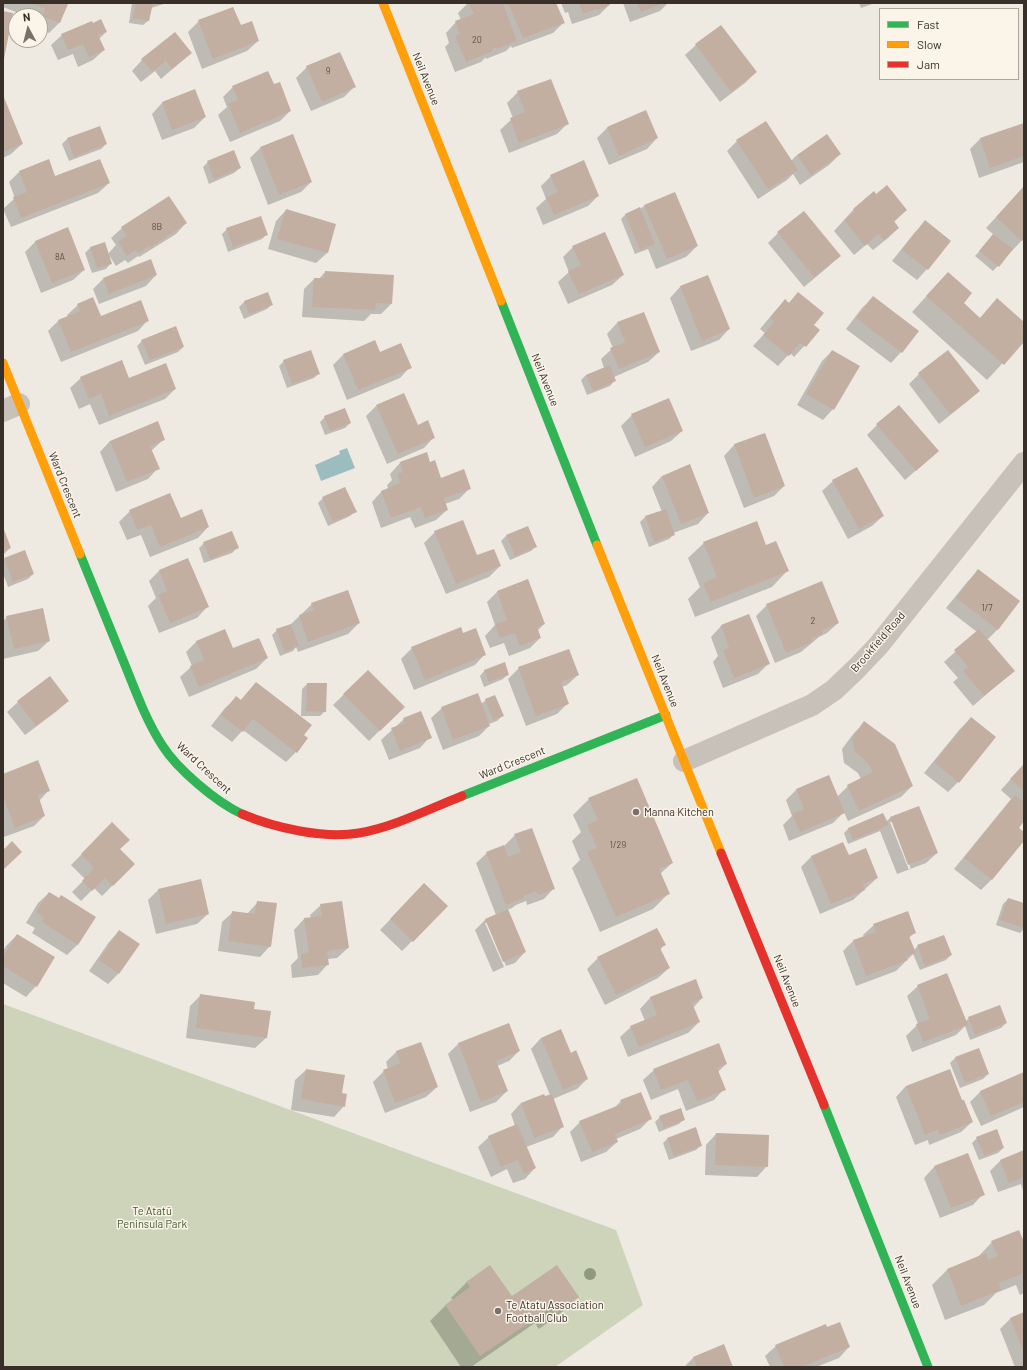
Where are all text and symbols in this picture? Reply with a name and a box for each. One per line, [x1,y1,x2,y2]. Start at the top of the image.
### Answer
north arrow [8,8,48,48]
legend [879,8,1019,80]
text: N [22,10,31,23]
text: Fast [917,17,940,31]
house number: 20 [472,35,482,45]
text: Slow [917,37,942,51]
street label: Neil Avenue [409,51,443,107]
text: Jam [917,57,940,71]
house number: 9 [326,66,330,76]
house number: 8B [152,222,162,232]
house number: 8A [55,252,65,262]
street label: Neil Avenue [528,352,562,408]
street label: Ward Crescent [46,450,84,520]
house number: 1/7 [981,603,993,613]
street label: Brookfield Road [848,609,908,675]
house number: 2 [811,616,815,626]
street label: Neil Avenue [648,653,682,709]
street label: Ward Crescent [174,739,234,797]
street label: Ward Crescent [477,744,547,782]
place label: Manna Kitchen [644,805,714,819]
marker: Manna Kitchen [631,807,641,817]
house number: 1/29 [610,840,626,850]
street label: Neil Avenue [770,953,804,1009]
park label: Te Atatū Peninsula Park [117,1204,187,1230]
street label: Neil Avenue [892,1254,924,1310]
place label: Te Atatu Association Football Club [506,1298,604,1324]
marker: Te Atatu Association Football Club [493,1306,503,1316]

